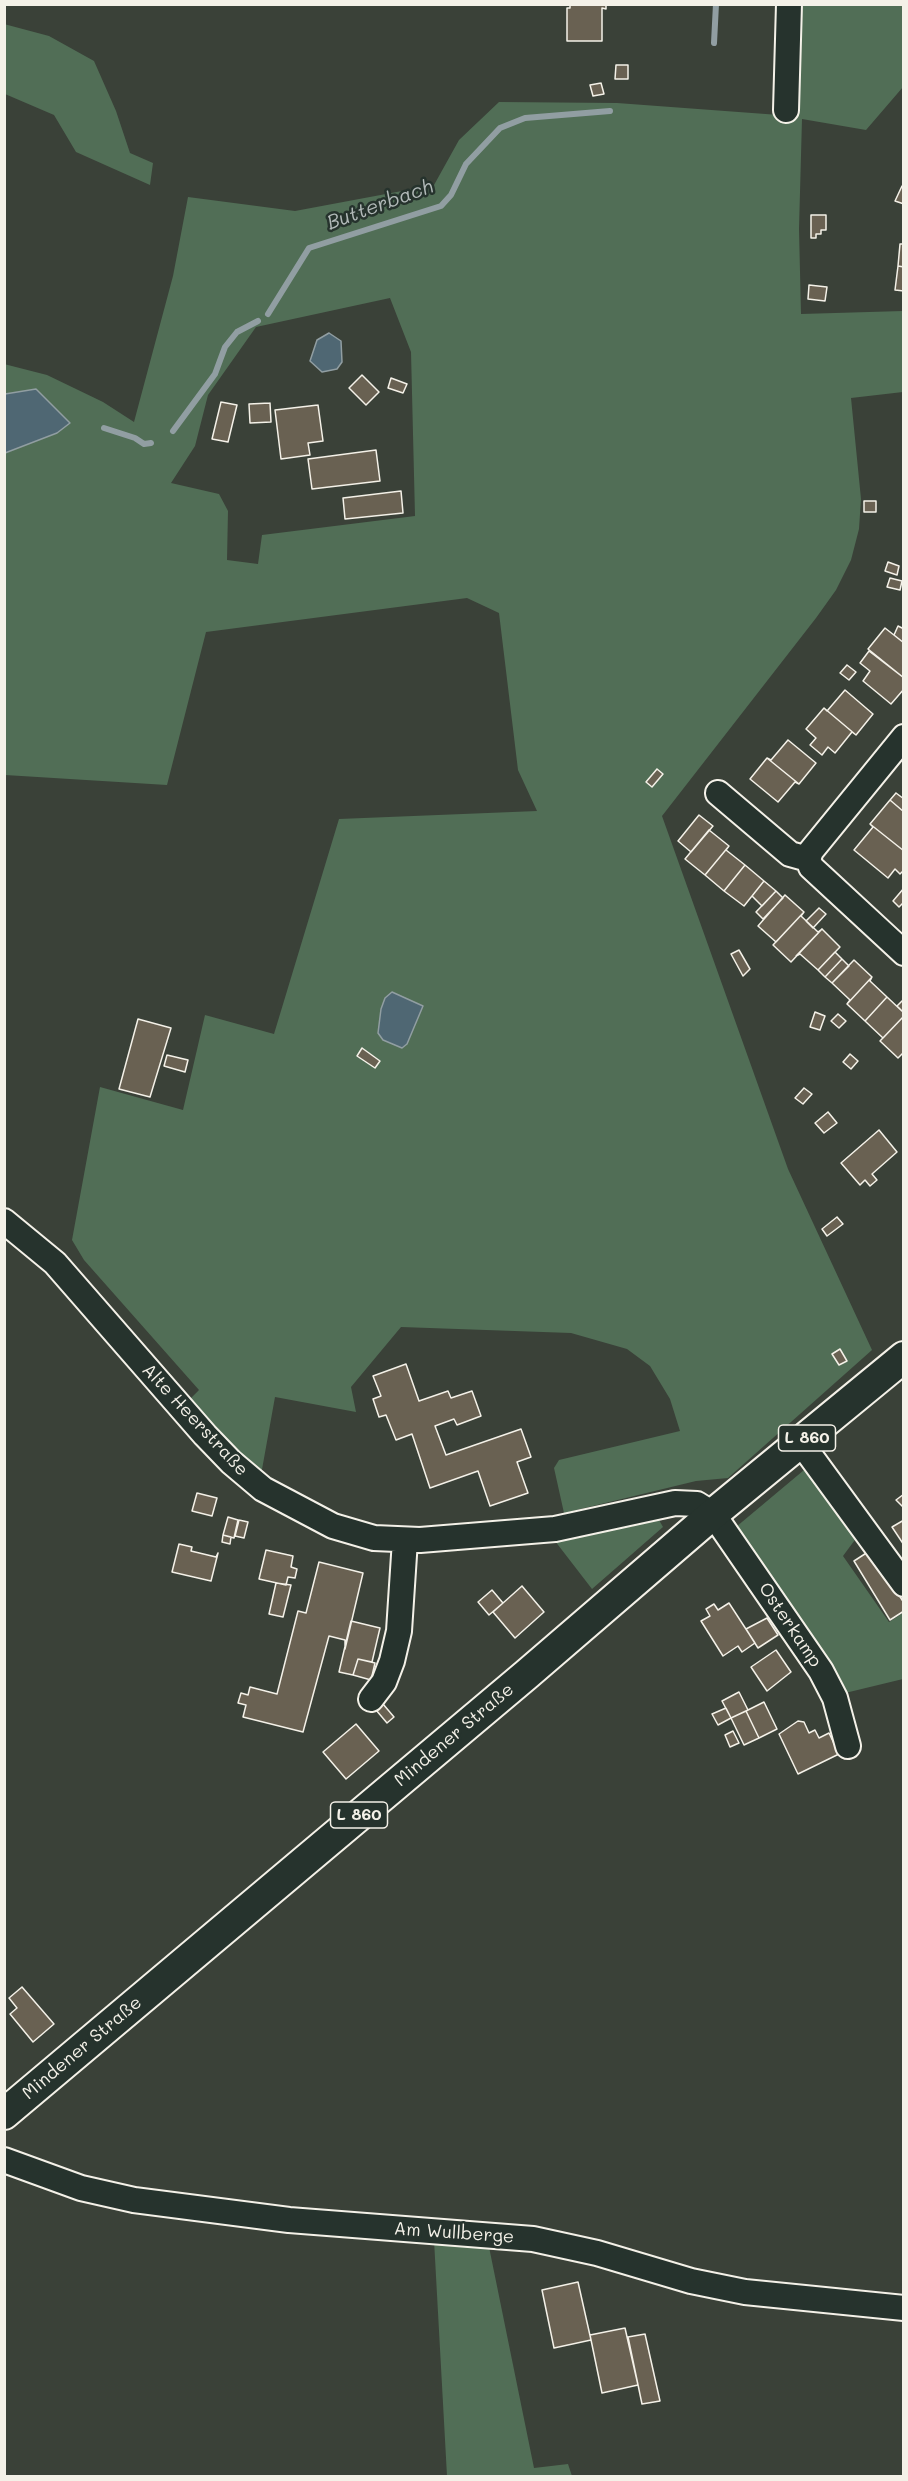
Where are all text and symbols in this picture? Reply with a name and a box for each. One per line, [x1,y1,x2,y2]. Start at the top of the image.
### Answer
water label: Butterbach [323,175,437,235]
street label: Alte Heerstraße [138,1359,252,1481]
road number: L 860 [778,1425,836,1451]
street label: Osterkamp [754,1579,826,1671]
street label: Mindener Straße [390,1679,518,1791]
road number: L 860 [330,1802,388,1828]
street label: Mindener Straße [18,1992,146,2104]
street label: Am Wullberge [393,2218,515,2248]

